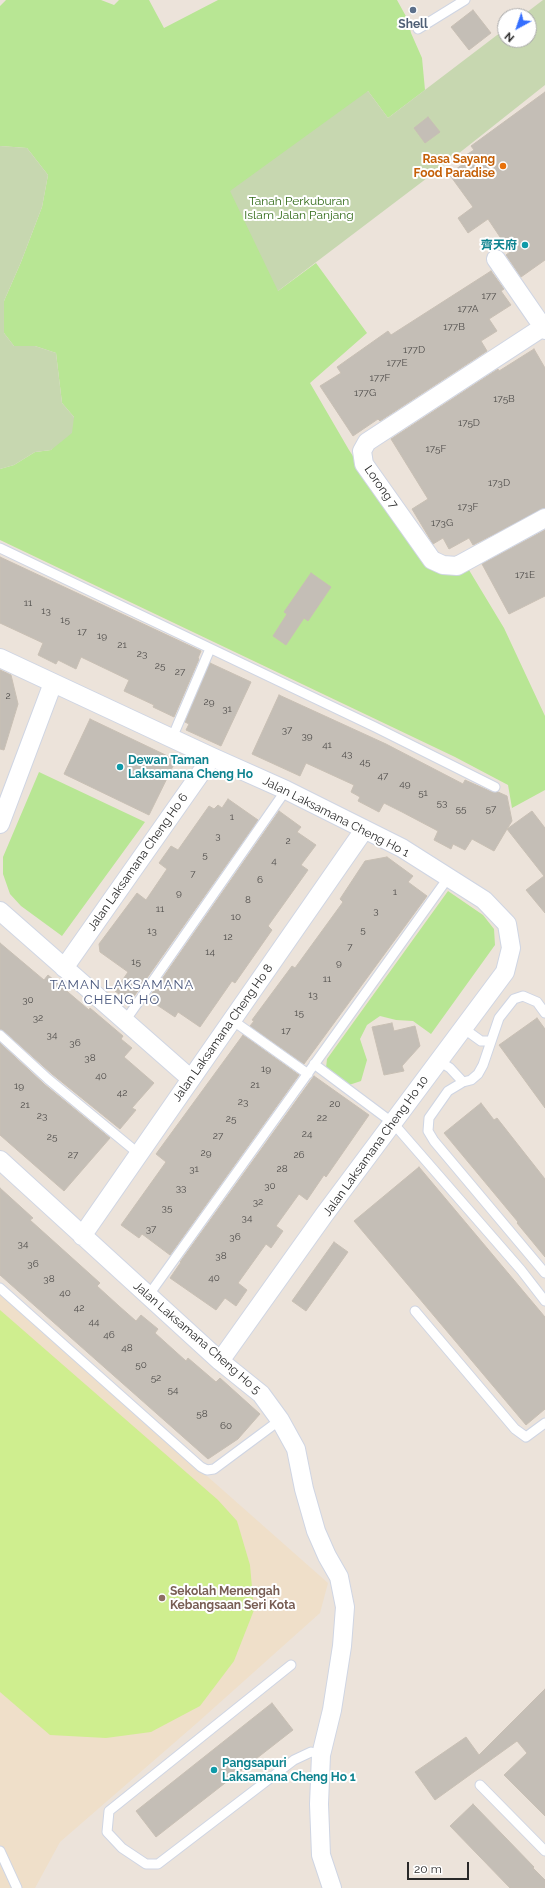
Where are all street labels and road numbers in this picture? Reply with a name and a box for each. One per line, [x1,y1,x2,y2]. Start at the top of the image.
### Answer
street label: Lorong 7 [361,463,401,511]
street label: Jalan Laksamana Cheng Ho 1 [260,774,412,860]
street label: Jalan Laksamana Cheng Ho 6 [85,791,191,933]
street label: Jalan Laksamana Cheng Ho 8 [170,962,276,1104]
street label: Jalan Laksamana Cheng Ho 10 [320,1073,432,1219]
street label: Jalan Laksamana Cheng Ho 5 [131,1279,263,1397]

